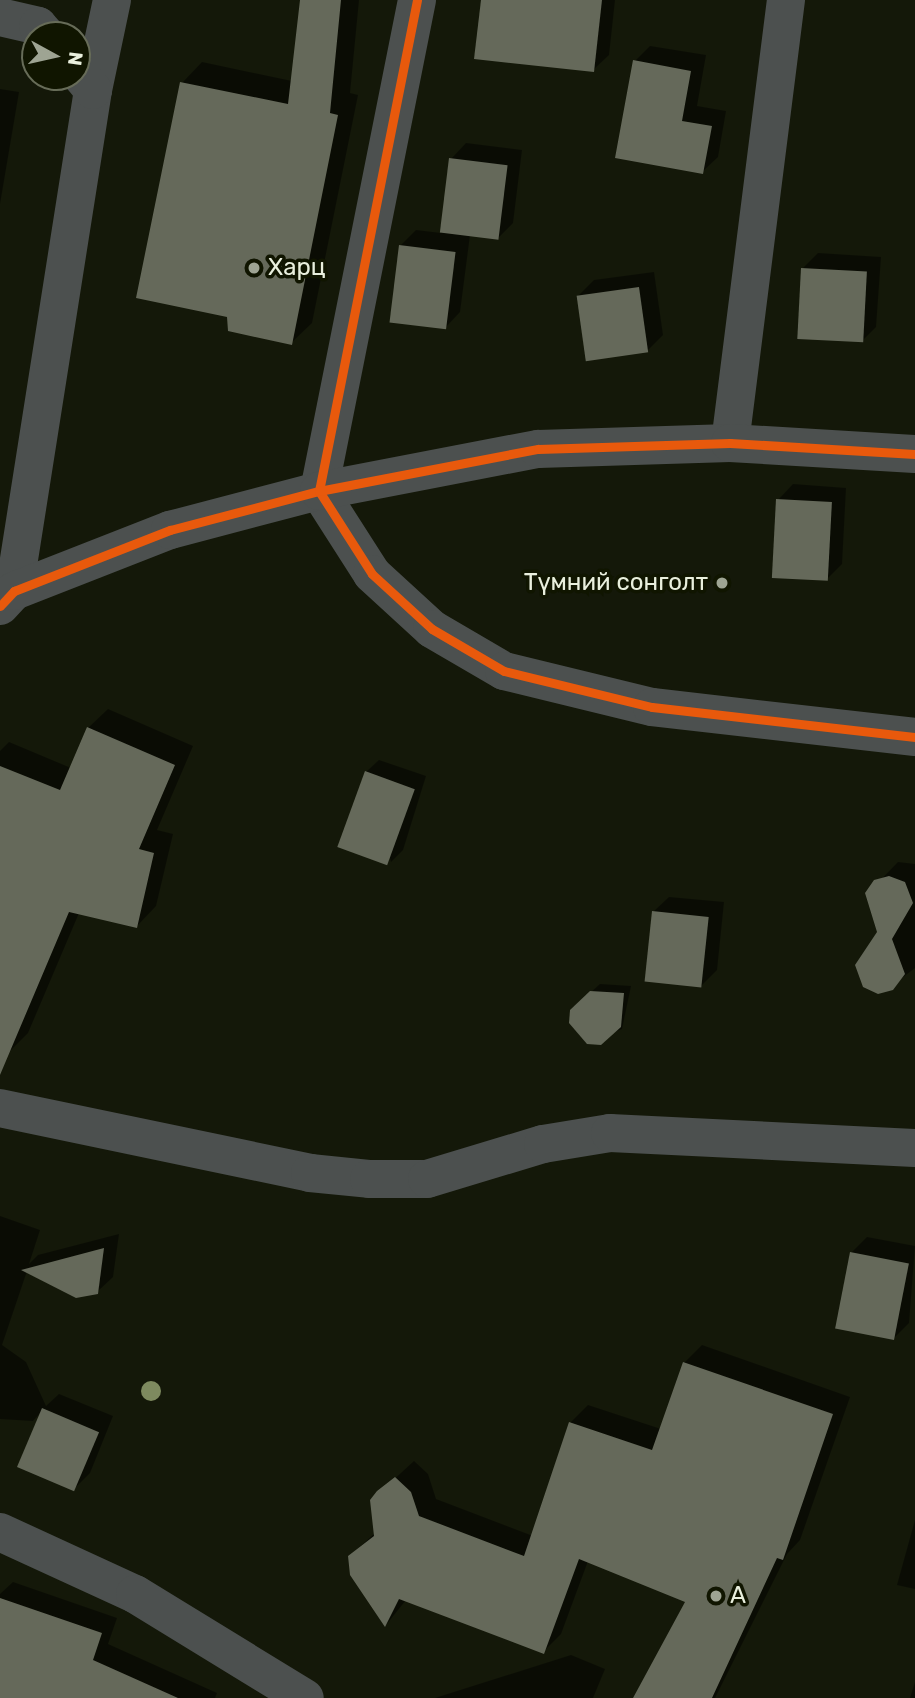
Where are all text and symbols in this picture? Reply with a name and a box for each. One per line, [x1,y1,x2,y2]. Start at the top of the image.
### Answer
north arrow [21,21,91,91]
text: N [63,50,88,67]
place label: Харц [268,254,326,282]
marker: Харц [246,260,262,276]
place label: Түмний сонголт [524,569,708,597]
marker: Түмний сонголт [714,575,730,591]
place label: A [730,1582,746,1610]
marker: A [708,1588,724,1604]

